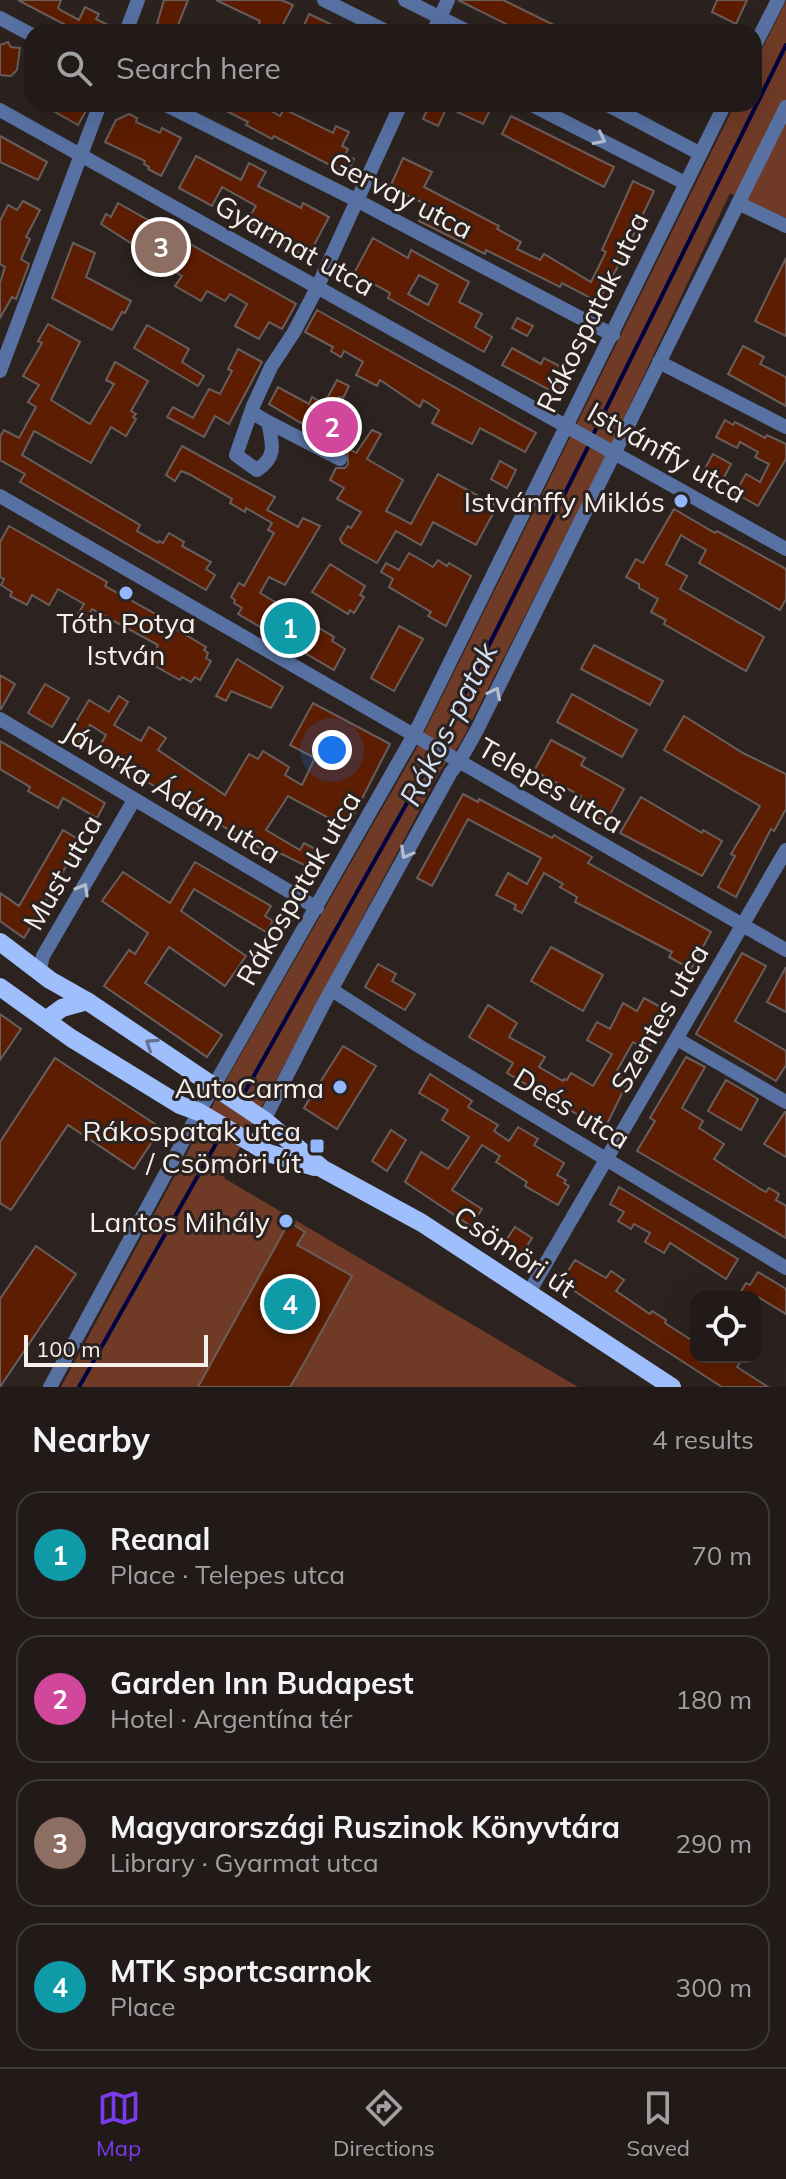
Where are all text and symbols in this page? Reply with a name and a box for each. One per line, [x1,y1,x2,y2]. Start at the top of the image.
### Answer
search box [24,24,762,112]
icon: search [52,46,96,90]
text: Search here [116,49,281,87]
one-way arrow [591,130,606,145]
street label: Gervay utca [323,144,479,246]
street label: Gyarmat utca [209,187,381,303]
street label: Rákospatak utca [528,206,656,418]
pin: 3 [135,217,187,277]
street label: Istvánffy utca [582,394,752,510]
pin: 2 [306,397,358,457]
place label: Istvánffy Miklós [464,484,665,519]
marker: Istvánffy Miklós [672,492,690,510]
marker: Tóth Potya István [117,584,135,602]
pin: 1 [264,598,316,658]
place label: Tóth Potya István [57,605,195,672]
water label: Rákos-patak [391,634,506,812]
one-way arrow [486,686,501,701]
street label: Jávorka Ádám utca [57,713,287,871]
street label: Telepes utca [472,729,630,841]
your location [312,730,352,770]
street label: Rákospatak utca [228,785,368,991]
street label: Must utca [15,808,109,936]
one-way arrow [400,845,416,859]
one-way arrow [73,883,89,898]
street label: Szentes utca [602,937,716,1099]
one-way arrow [145,1039,160,1054]
street label: Deés utca [508,1060,636,1156]
place label: AutoCarma [175,1070,324,1105]
marker: AutoCarma [331,1078,349,1096]
place label: Rákospatak utca / Csömöri út [83,1113,301,1180]
marker: Rákospatak utca / Csömöri út [308,1137,326,1155]
street label: Csömöri út [447,1198,583,1305]
place label: Lantos Mihály [89,1204,270,1239]
marker: Lantos Mihály [277,1212,295,1230]
pin: 4 [264,1274,316,1334]
map controls [690,1291,762,1363]
button: locate [690,1291,762,1363]
scale bar [24,1331,208,1367]
text: 100 m [36,1335,101,1363]
text: Nearby [32,1418,150,1461]
text: 4 results [652,1423,754,1456]
text: Reanal [110,1520,210,1558]
text: 1 [52,1539,68,1572]
text: 70 m [691,1539,752,1572]
text: Place · Telepes utca [110,1558,345,1591]
text: Garden Inn Budapest [110,1664,414,1702]
text: 2 [52,1683,68,1716]
text: 180 m [676,1683,752,1716]
text: Hotel · Argentína tér [110,1702,352,1735]
text: Magyarországi Ruszinok Könyvtára [110,1808,620,1846]
text: 3 [52,1827,68,1860]
text: 290 m [676,1827,752,1860]
text: Library · Gyarmat utca [110,1846,379,1879]
text: MTK sportcsarnok [110,1952,371,1990]
text: 4 [52,1971,68,2004]
text: 300 m [676,1971,752,2004]
text: Place [110,1990,175,2023]
tab: Map [96,2086,141,2162]
tab: Directions [333,2086,435,2162]
tab: Saved [627,2086,690,2162]

